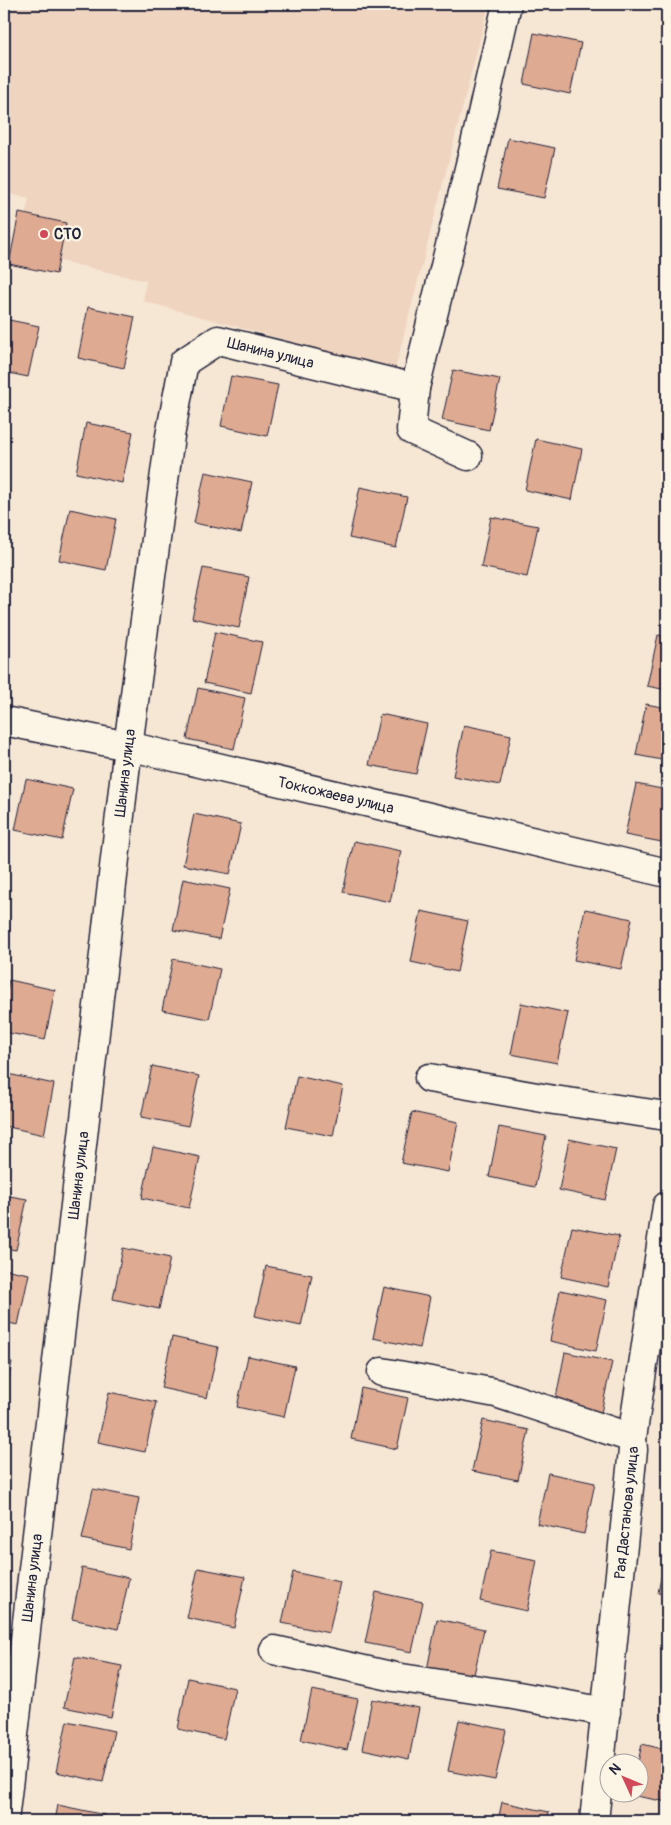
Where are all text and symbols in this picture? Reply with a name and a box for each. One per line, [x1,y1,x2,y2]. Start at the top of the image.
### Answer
place label: СТО [54,225,82,244]
marker: СТО [38,228,50,240]
street label: Шанина улица [225,334,316,373]
street label: Шанина улица [111,728,140,818]
street label: Токкожаева улица [276,773,396,818]
street label: Шанина улица [64,1130,93,1220]
street label: Рая Дастанова улица [610,1446,643,1580]
street label: Шанина улица [18,1533,47,1623]
north arrow [598,1752,648,1802]
text: N [606,1760,624,1779]

